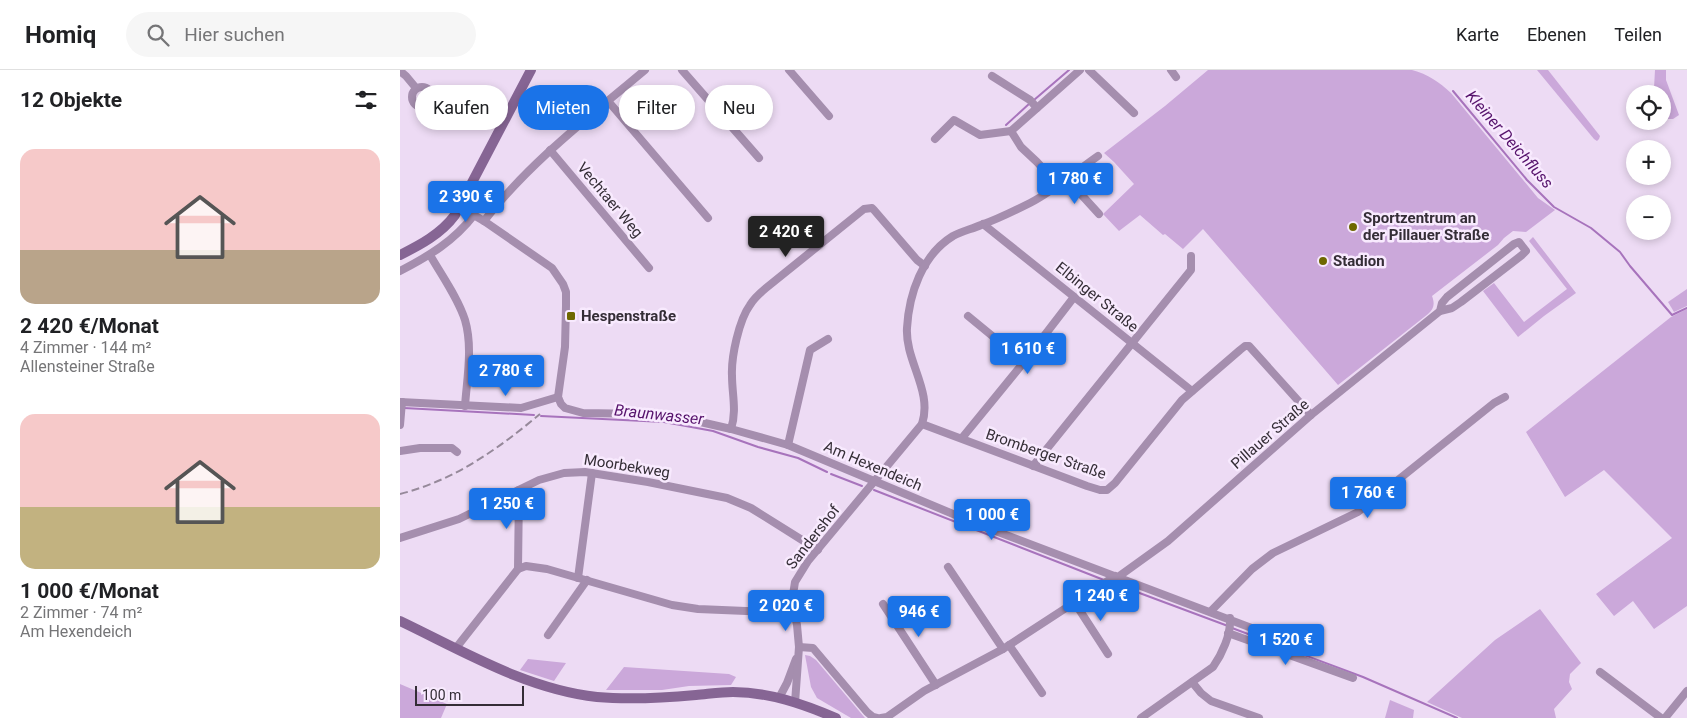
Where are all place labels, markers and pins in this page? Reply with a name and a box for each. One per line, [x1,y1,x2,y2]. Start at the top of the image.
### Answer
pin: 1 780 € [1029,162,1121,205]
pin: 2 390 € [420,180,512,223]
place label: Sportzentrum an der Pillauer Straße [1363,209,1489,244]
pin: 2 420 € [740,216,832,258]
marker: Sportzentrum an der Pillauer Straße [1347,221,1359,233]
place label: Stadion [1333,252,1385,270]
marker: Stadion [1317,255,1329,267]
place label: Hespenstraße [581,307,676,325]
marker: Hespenstraße [565,310,577,322]
pin: 1 610 € [982,332,1074,375]
pin: 2 780 € [460,354,552,397]
pin: 1 760 € [1322,476,1414,519]
pin: 1 250 € [461,488,553,530]
pin: 1 000 € [946,498,1038,541]
pin: 1 240 € [1055,580,1147,622]
pin: 2 020 € [740,590,832,632]
pin: 946 € [884,596,954,638]
pin: 1 520 € [1240,624,1332,666]

